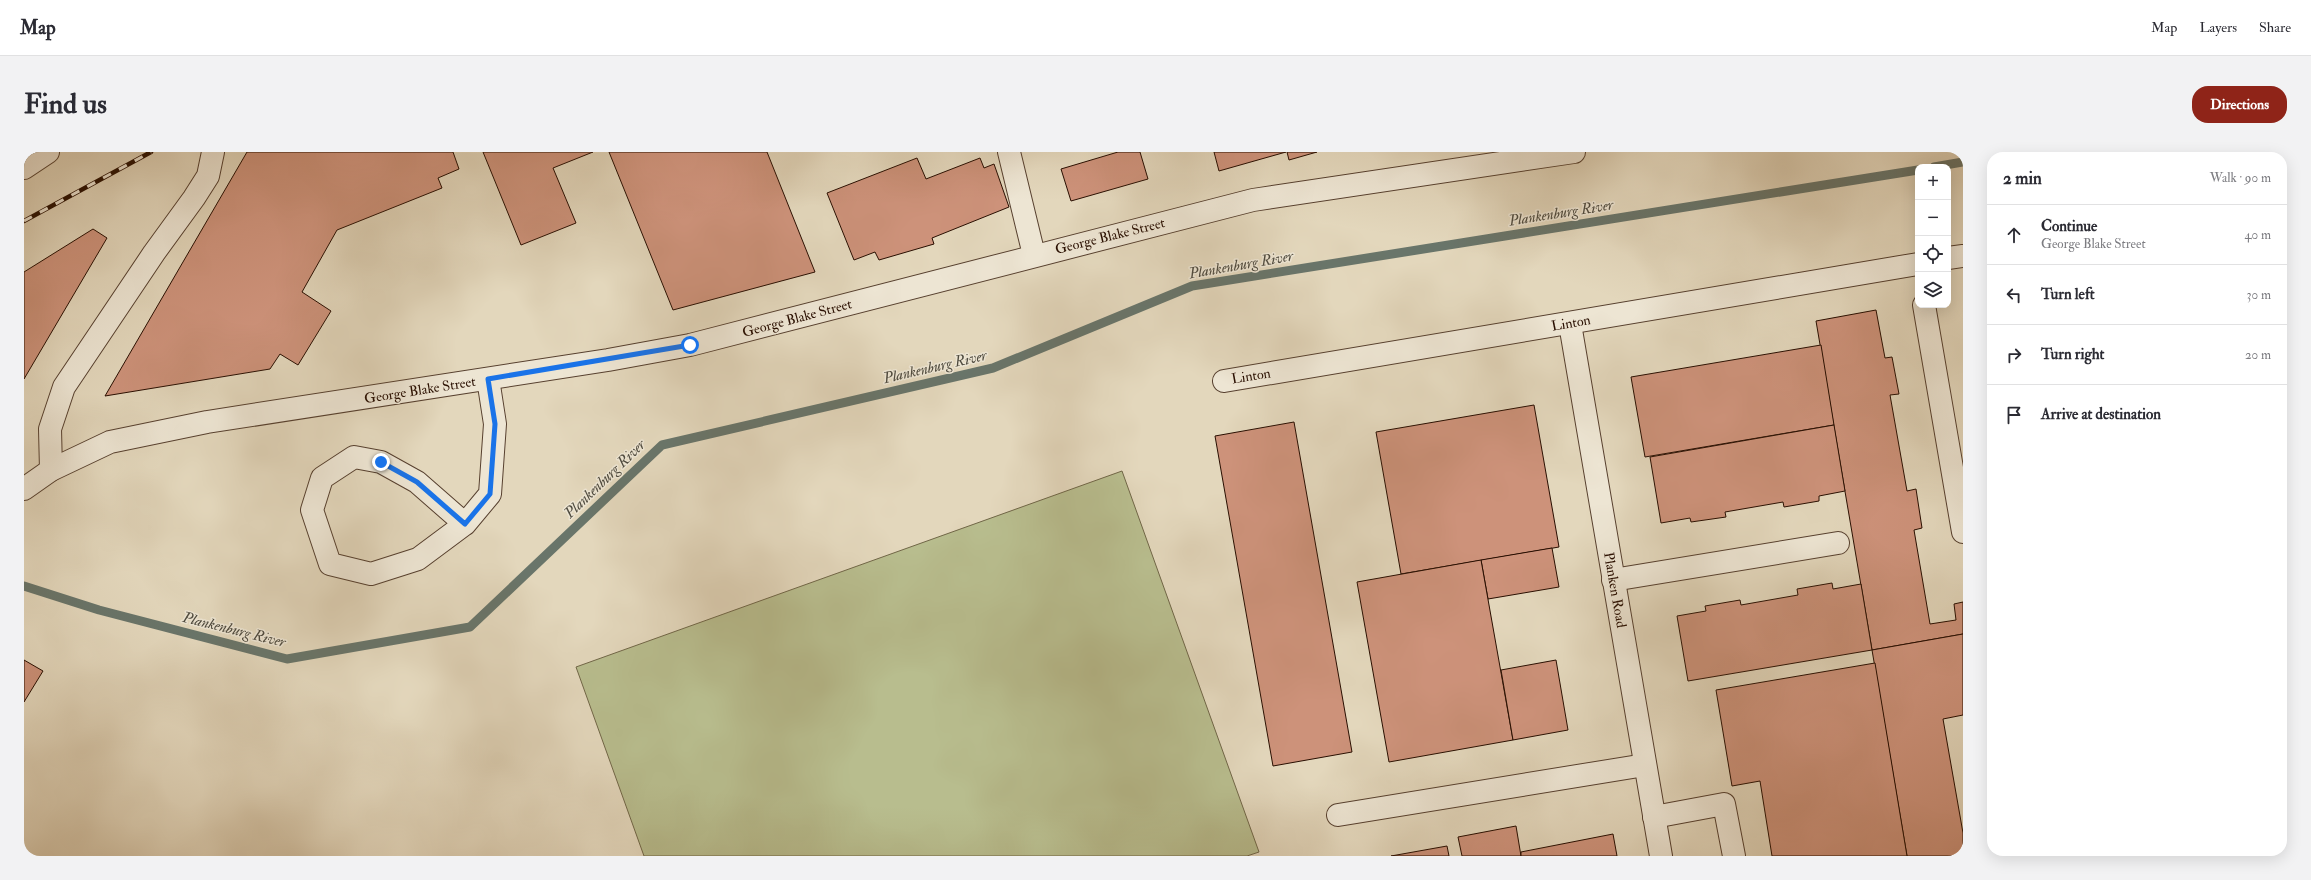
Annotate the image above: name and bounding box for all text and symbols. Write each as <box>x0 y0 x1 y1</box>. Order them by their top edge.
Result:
text: Map <box>20 16 56 40</box>
text: Map <box>2151 19 2177 36</box>
text: Layers <box>2199 19 2237 36</box>
text: Share <box>2259 19 2291 36</box>
button: Directions <box>2192 86 2287 123</box>
text: Find us <box>24 87 107 122</box>
map controls <box>1915 164 1951 308</box>
button: + <box>1915 164 1951 200</box>
text: 2 min <box>2003 168 2042 189</box>
text: Walk · 90 m <box>2210 170 2271 186</box>
water label: Plankenburg River <box>1506 195 1616 231</box>
button: − <box>1915 200 1951 236</box>
street label: George Blake Street <box>1053 214 1167 258</box>
text: Continue <box>2041 217 2097 236</box>
icon: ahead <box>2003 224 2025 246</box>
text: 40 m <box>2245 227 2271 243</box>
button: locate <box>1915 236 1951 272</box>
text: George Blake Street <box>2041 236 2146 252</box>
water label: Plankenburg River <box>1186 246 1296 284</box>
button: layers <box>1915 272 1951 308</box>
icon: left <box>2003 284 2025 306</box>
text: Turn left <box>2041 285 2095 304</box>
text: 30 m <box>2247 287 2271 303</box>
street label: George Blake Street <box>740 295 854 341</box>
street label: Linton <box>1550 311 1592 335</box>
route start <box>681 336 699 354</box>
icon: right <box>2003 344 2025 366</box>
text: Turn right <box>2041 345 2104 364</box>
water label: Plankenburg River <box>880 346 990 388</box>
text: 20 m <box>2245 347 2271 363</box>
street label: Linton <box>1230 365 1272 387</box>
street label: George Blake Street <box>363 373 477 407</box>
icon: arrive <box>2003 404 2025 426</box>
text: Arrive at destination <box>2041 405 2161 424</box>
water label: Plankenburg River <box>560 434 651 523</box>
route end <box>372 453 390 471</box>
street label: Planken Road <box>1600 551 1630 629</box>
water label: Plankenburg River <box>179 608 289 652</box>

